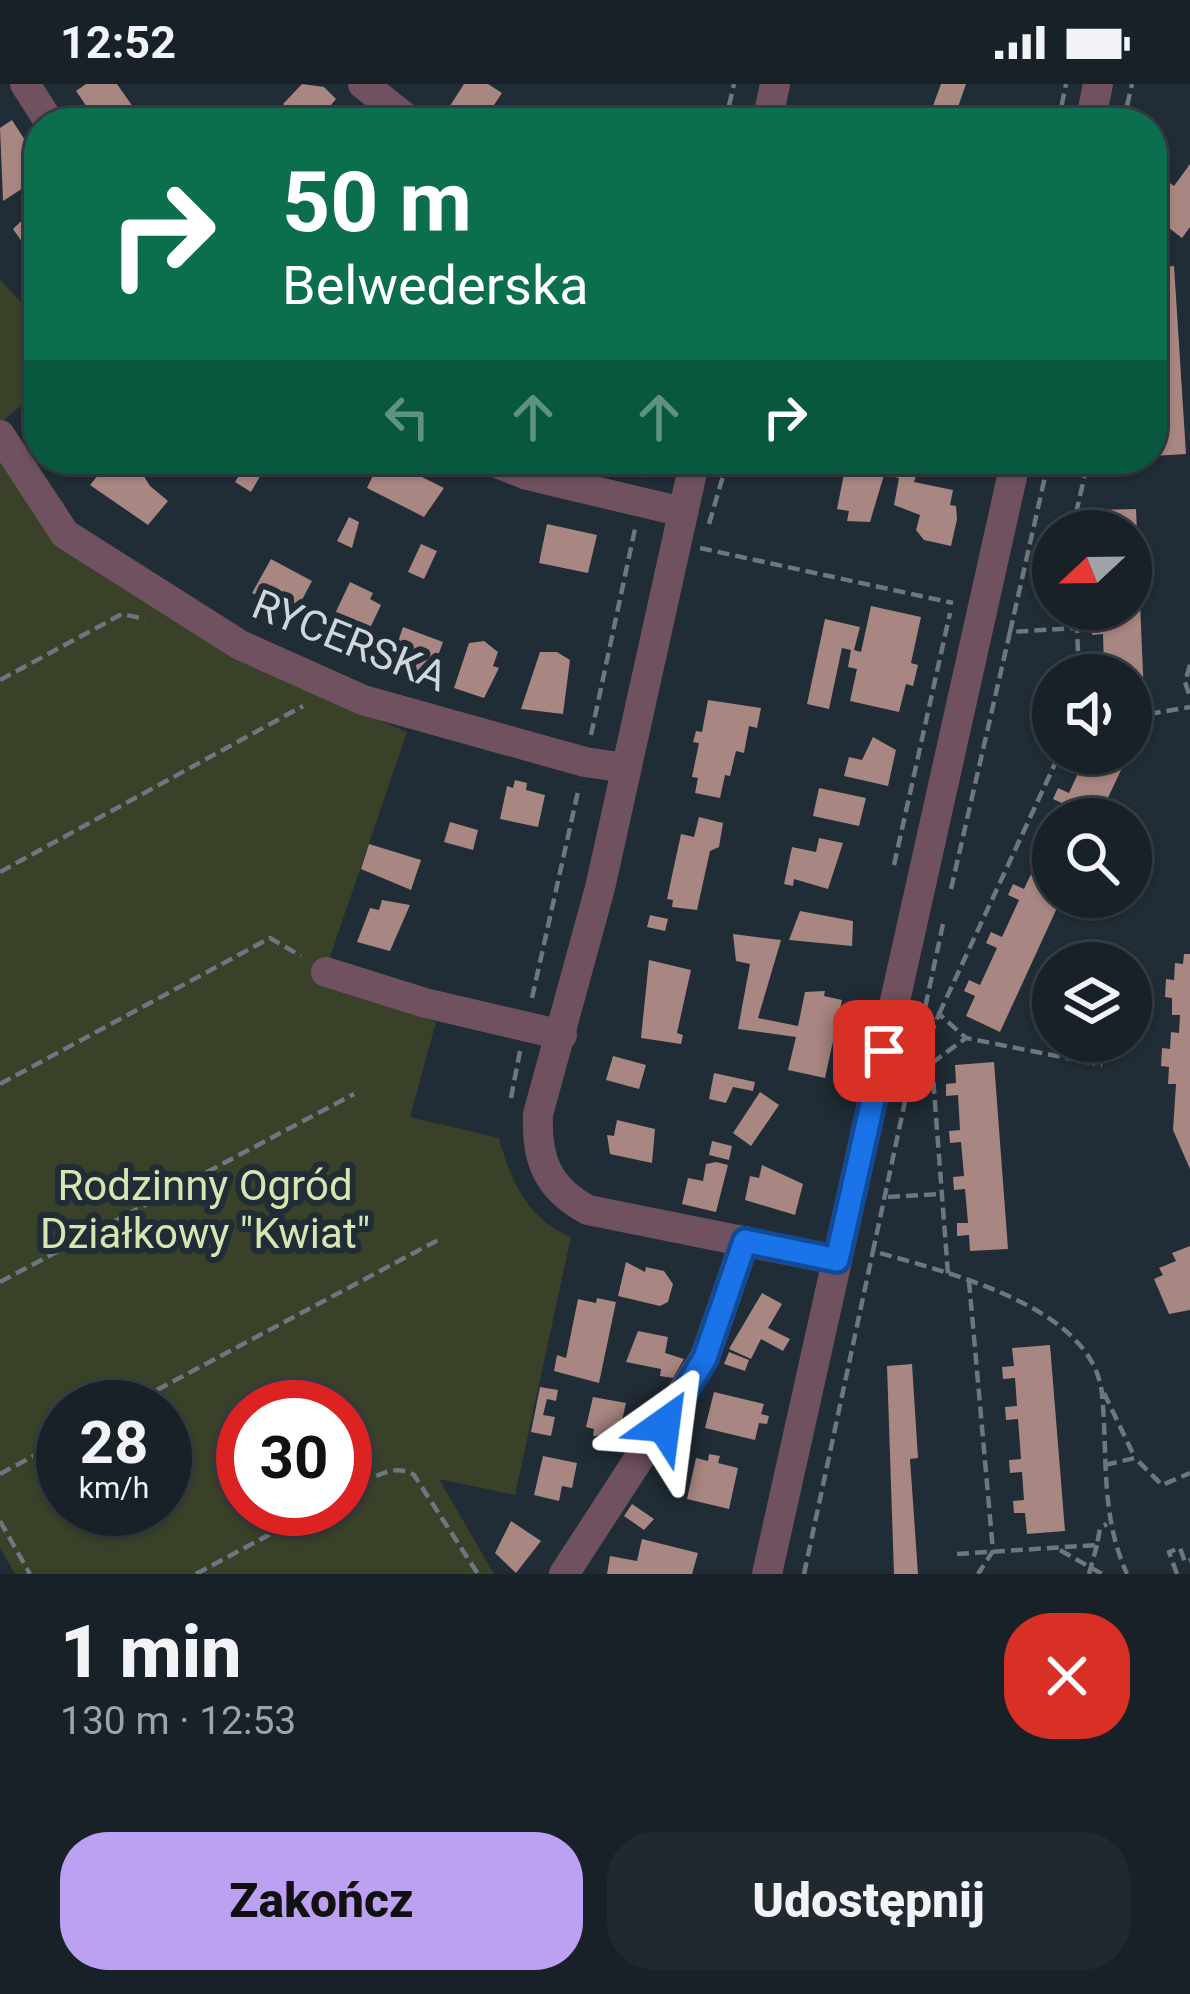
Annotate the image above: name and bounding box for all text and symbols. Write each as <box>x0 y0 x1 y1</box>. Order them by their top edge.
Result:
text: 12:52 <box>60 16 176 69</box>
text: 50 m <box>282 153 472 252</box>
icon: right <box>84 156 240 312</box>
text: Belwederska <box>282 254 589 317</box>
icon: left <box>374 384 440 450</box>
icon: ahead <box>500 384 566 450</box>
icon: ahead <box>626 384 692 450</box>
icon: right <box>752 384 818 450</box>
north arrow <box>1032 510 1152 630</box>
map controls <box>1032 510 1152 1062</box>
street label: RYCERSKA <box>245 579 454 702</box>
button: sound <box>1032 654 1152 774</box>
button: search <box>1032 798 1152 918</box>
button: layers <box>1032 942 1152 1062</box>
pin <box>833 1000 935 1102</box>
icon: arrive <box>851 1018 917 1084</box>
park label: Rodzinny Ogród Działkowy "Kwiat" <box>40 1161 370 1258</box>
position arrow <box>601 1362 727 1488</box>
speed limit sign: 30 <box>216 1380 372 1536</box>
text: 28 <box>80 1407 148 1478</box>
text: km/h <box>79 1470 149 1505</box>
text: 1 min <box>60 1610 242 1695</box>
button: close <box>1004 1613 1130 1739</box>
text: 130 m · 12:53 <box>60 1698 296 1744</box>
button: Zakończ <box>60 1832 583 1970</box>
button: Udostępnij <box>607 1832 1130 1970</box>

